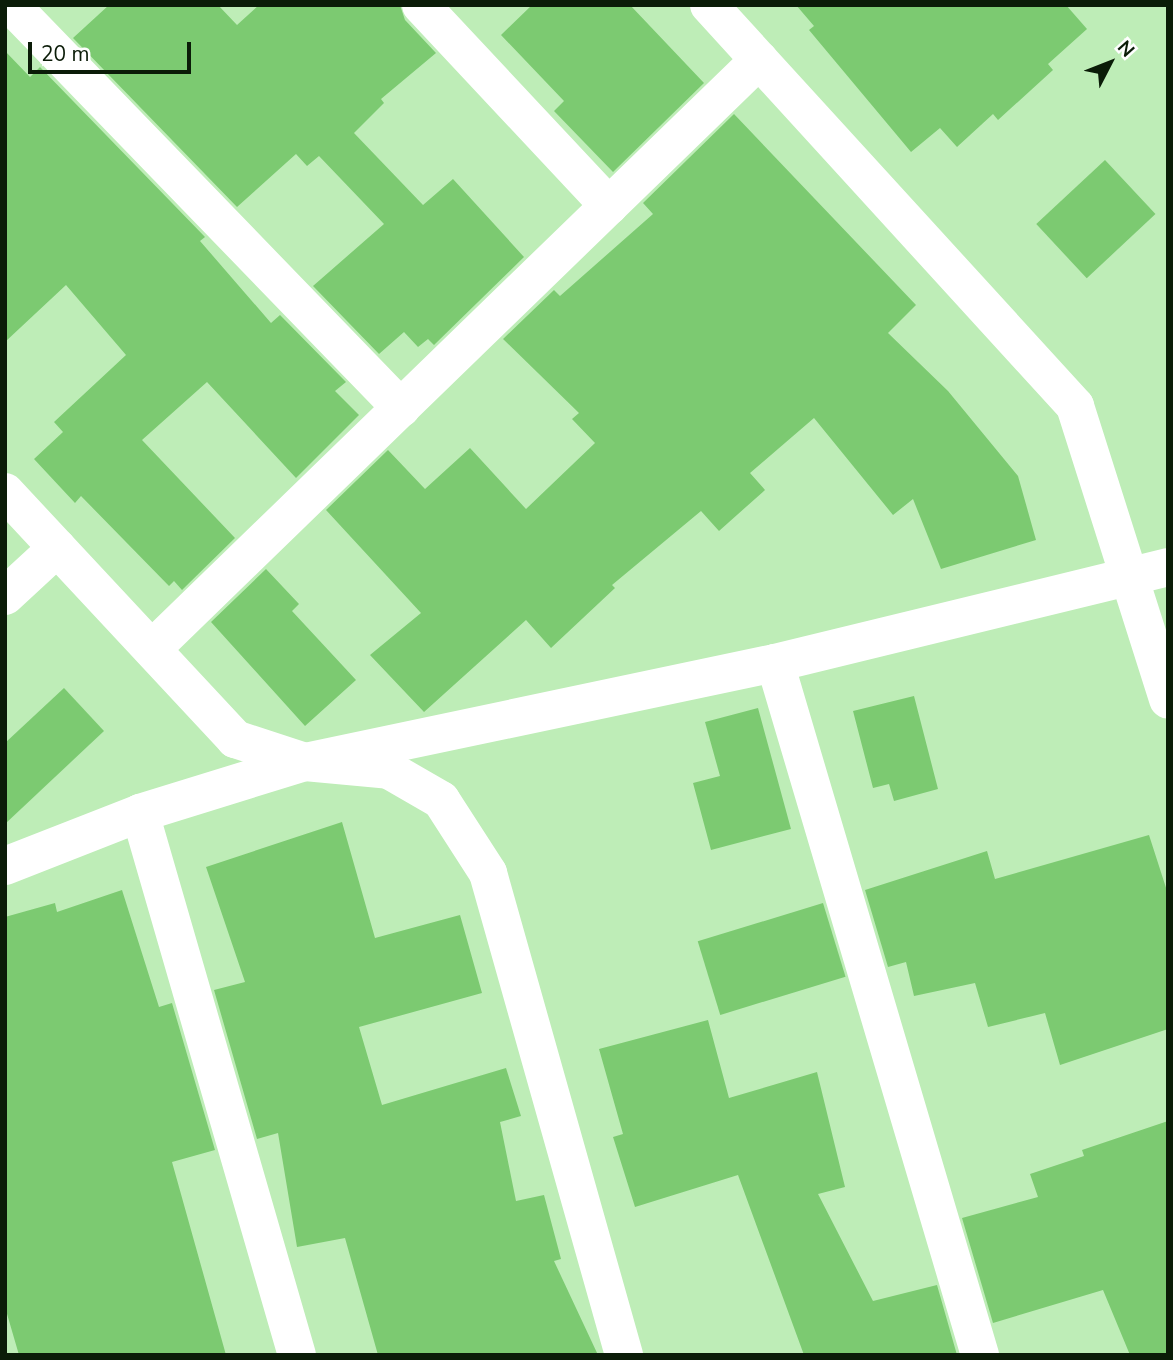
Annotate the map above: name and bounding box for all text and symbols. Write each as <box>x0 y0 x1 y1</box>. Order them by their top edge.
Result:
scale bar <box>32 28 194 72</box>
north arrow <box>1075 28 1145 98</box>
text: N <box>1111 35 1140 63</box>
text: 20 m <box>41 40 90 68</box>

